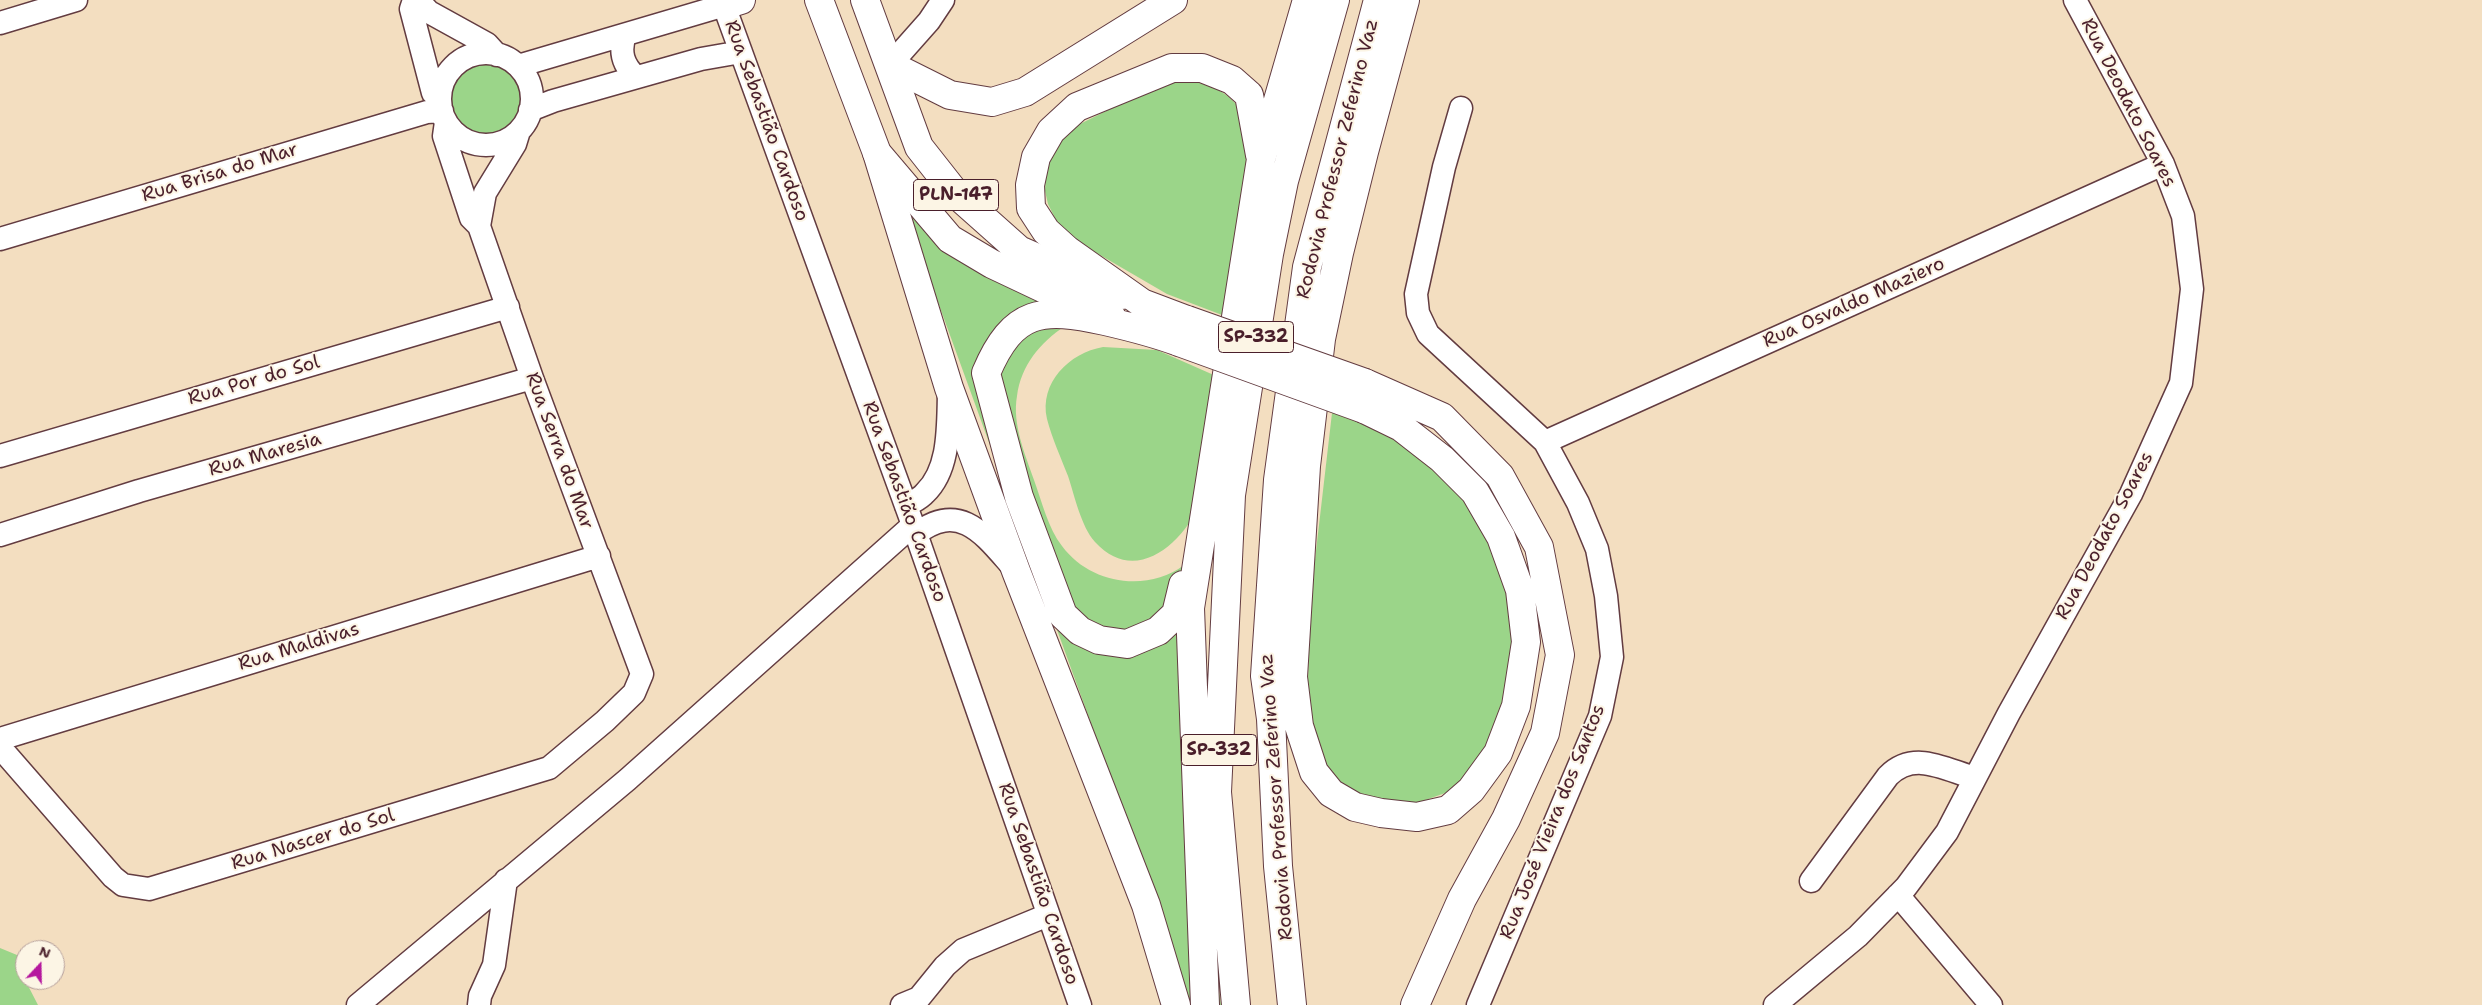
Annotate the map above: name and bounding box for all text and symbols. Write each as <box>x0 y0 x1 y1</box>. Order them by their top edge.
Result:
street label: Rua Deodato Soares <box>2076 15 2180 191</box>
street label: Rua Sebastião Cardoso <box>719 17 813 225</box>
street label: Rodovia Professor Zeferino Vaz <box>1292 17 1384 301</box>
street label: Rua Brisa do Mar <box>139 138 301 208</box>
road number: PLN-147 <box>914 180 998 210</box>
street label: Rua Osvaldo Maziero <box>1760 253 1948 353</box>
road number: SP-332 <box>1218 322 1294 352</box>
street label: Rua Por do Sol <box>185 351 323 411</box>
street label: Rua Serra do Mar <box>520 369 598 533</box>
street label: Rua Sebastião Cardoso <box>857 398 951 606</box>
street label: Rua Maresia <box>206 428 324 482</box>
street label: Rua Deodato Soares <box>2051 448 2159 624</box>
street label: Rua Maldivas <box>236 618 362 676</box>
street label: Rodovia Professor Zeferino Vaz <box>1256 653 1298 941</box>
street label: Rua José Vieira dos Santos <box>1495 701 1611 943</box>
road number: SP-332 <box>1182 734 1256 766</box>
street label: Rua Sebastião Cardoso <box>993 780 1083 988</box>
street label: Rua Nascer do Sol <box>229 804 397 876</box>
north arrow <box>15 940 65 990</box>
text: N <box>37 942 53 962</box>

